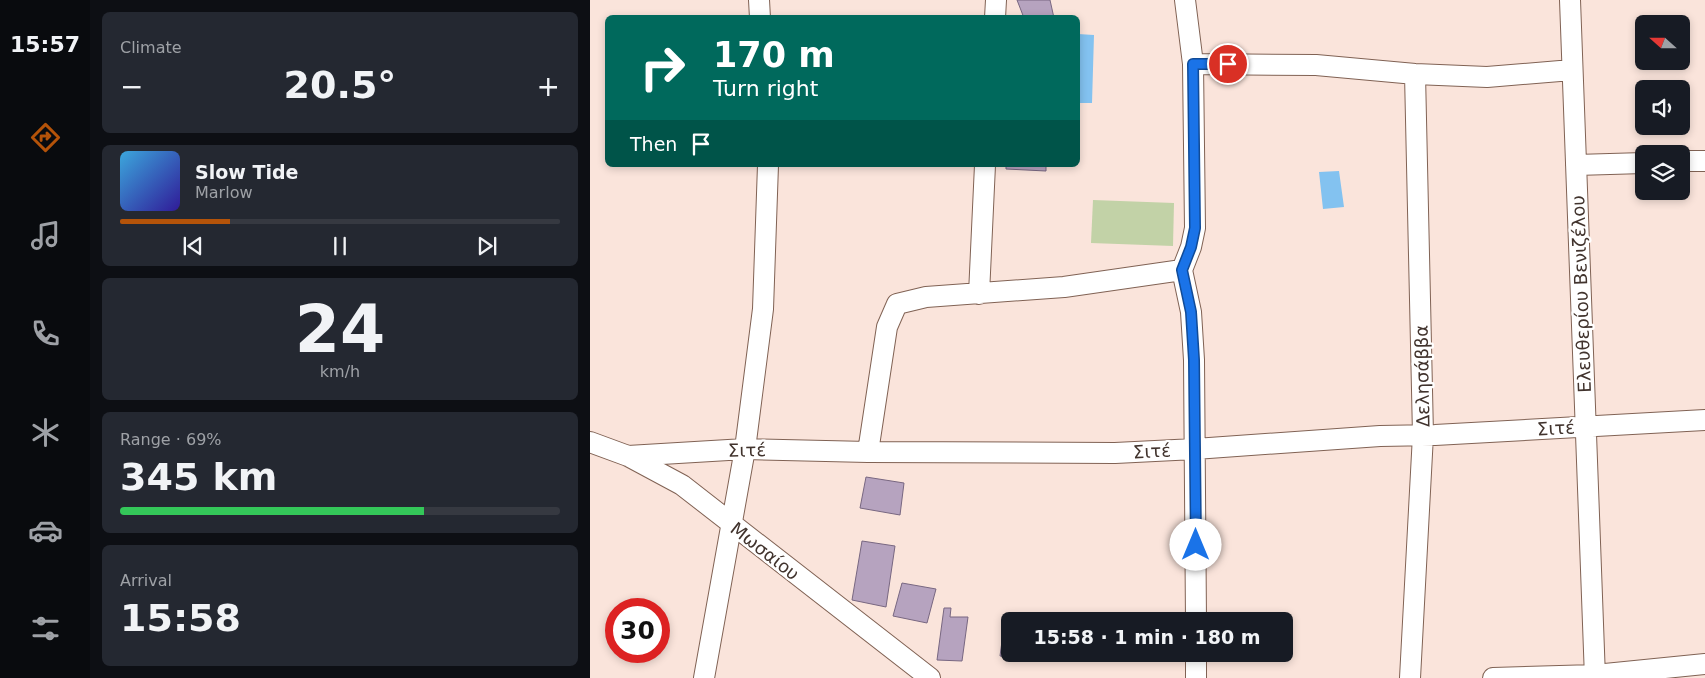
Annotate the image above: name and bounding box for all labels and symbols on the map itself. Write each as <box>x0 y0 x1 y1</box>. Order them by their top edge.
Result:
north arrow <box>1635 15 1690 70</box>
pin <box>1207 43 1249 85</box>
street label: Ελευθερίου Βενιζέλου <box>1567 195 1595 393</box>
street label: Δελησάββα <box>1411 325 1433 427</box>
street label: Σιτέ <box>1536 417 1576 439</box>
street label: Σιτέ <box>728 439 766 461</box>
street label: Σιτέ <box>1132 440 1172 462</box>
street label: Μωσαίου <box>726 518 804 584</box>
position arrow <box>1169 518 1221 570</box>
speed limit sign: 30 <box>605 598 670 663</box>

